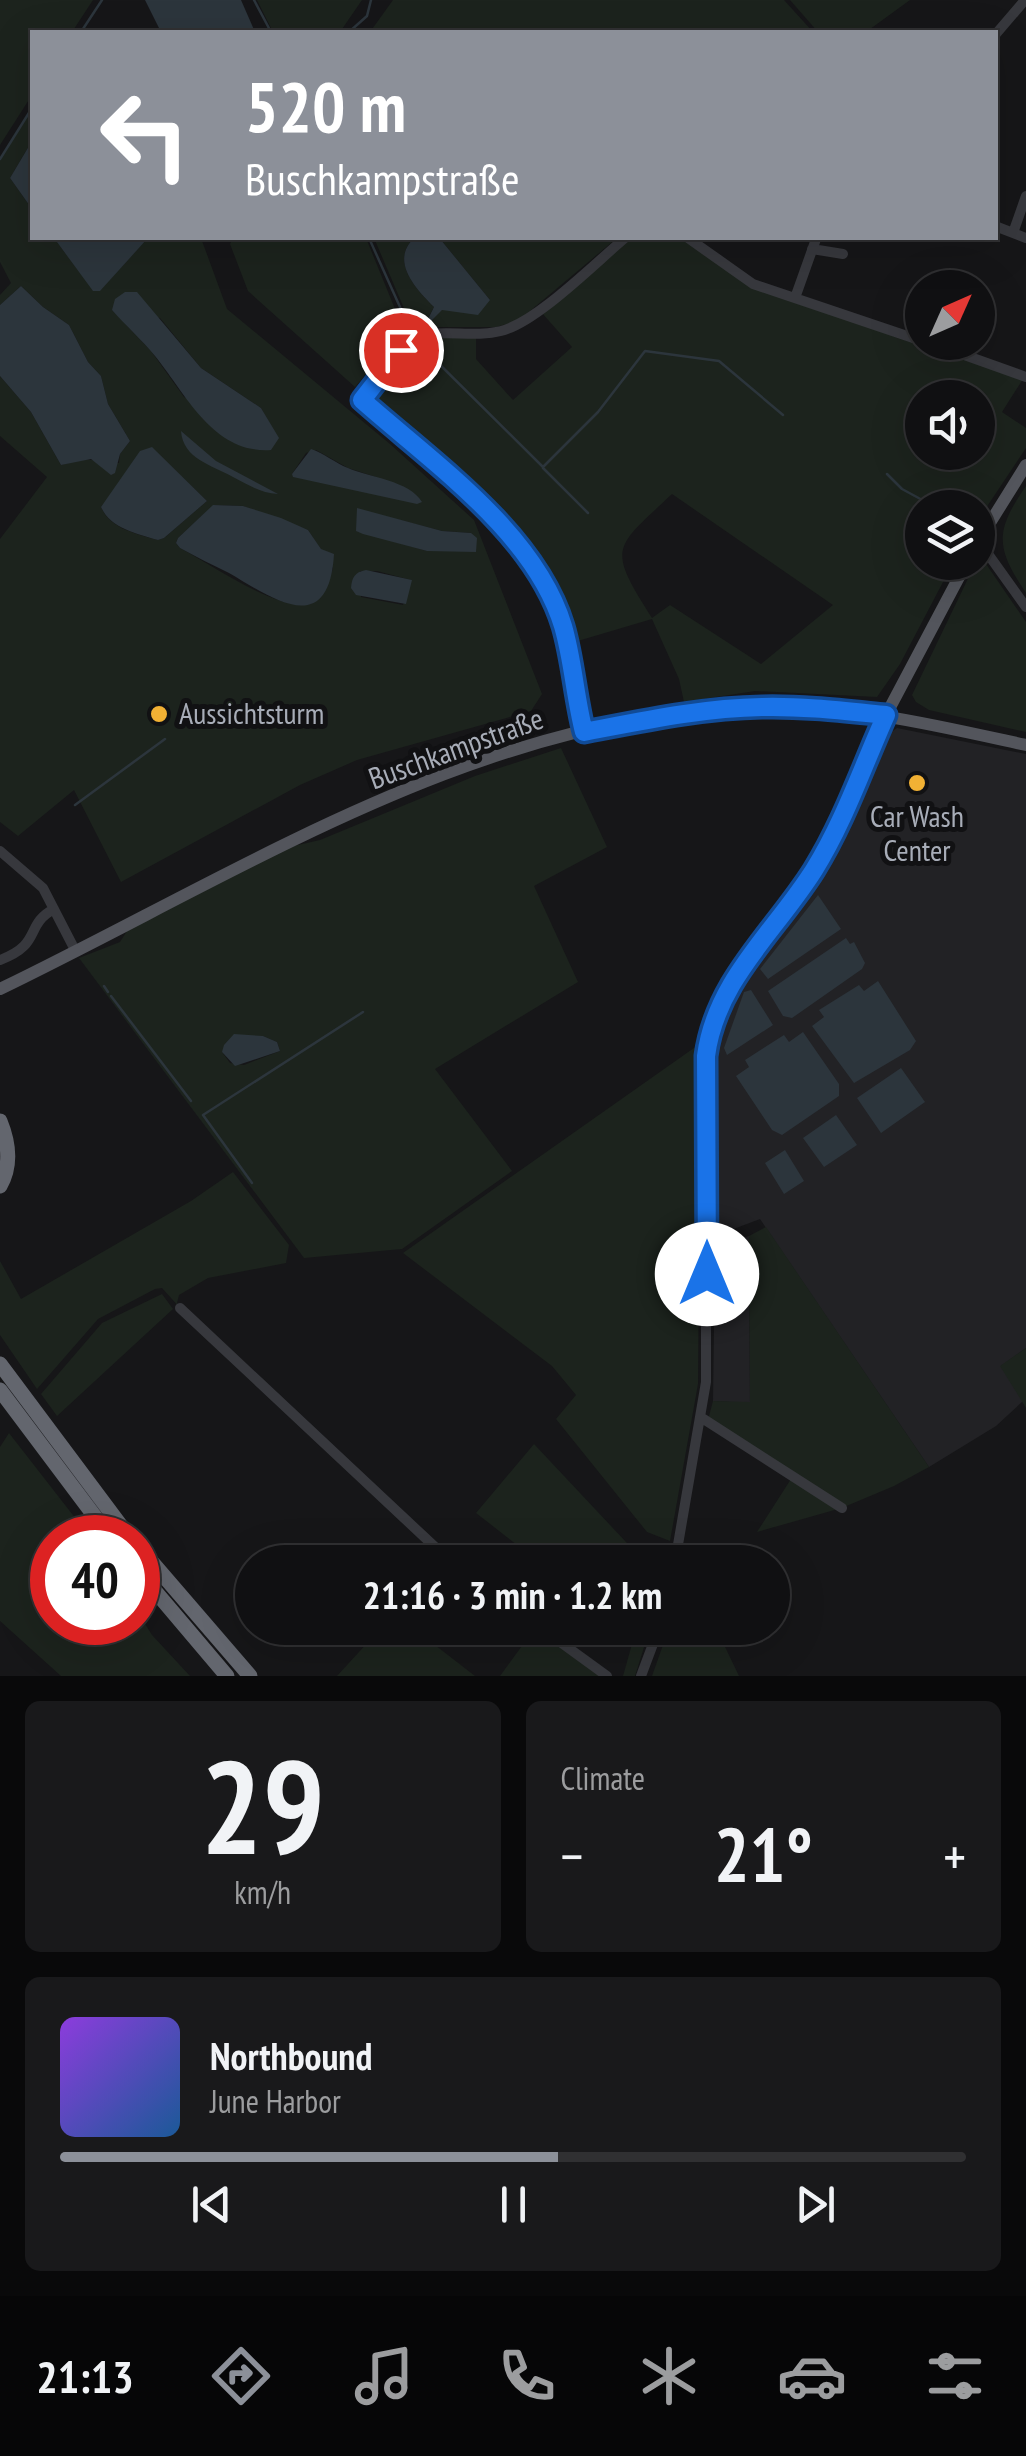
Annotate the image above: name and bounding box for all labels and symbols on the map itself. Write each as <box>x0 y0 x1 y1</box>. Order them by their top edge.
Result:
north arrow <box>905 270 995 360</box>
pin <box>359 308 444 393</box>
place label: Aussichtsturm <box>179 693 324 732</box>
street label: Buschkampstraße <box>363 698 548 797</box>
marker: Aussichtsturm <box>148 703 170 725</box>
marker: Car Wash Center <box>906 772 928 794</box>
place label: Car Wash Center <box>870 796 964 869</box>
position arrow <box>655 1222 759 1326</box>
speed limit sign: 40 <box>30 1515 160 1645</box>

